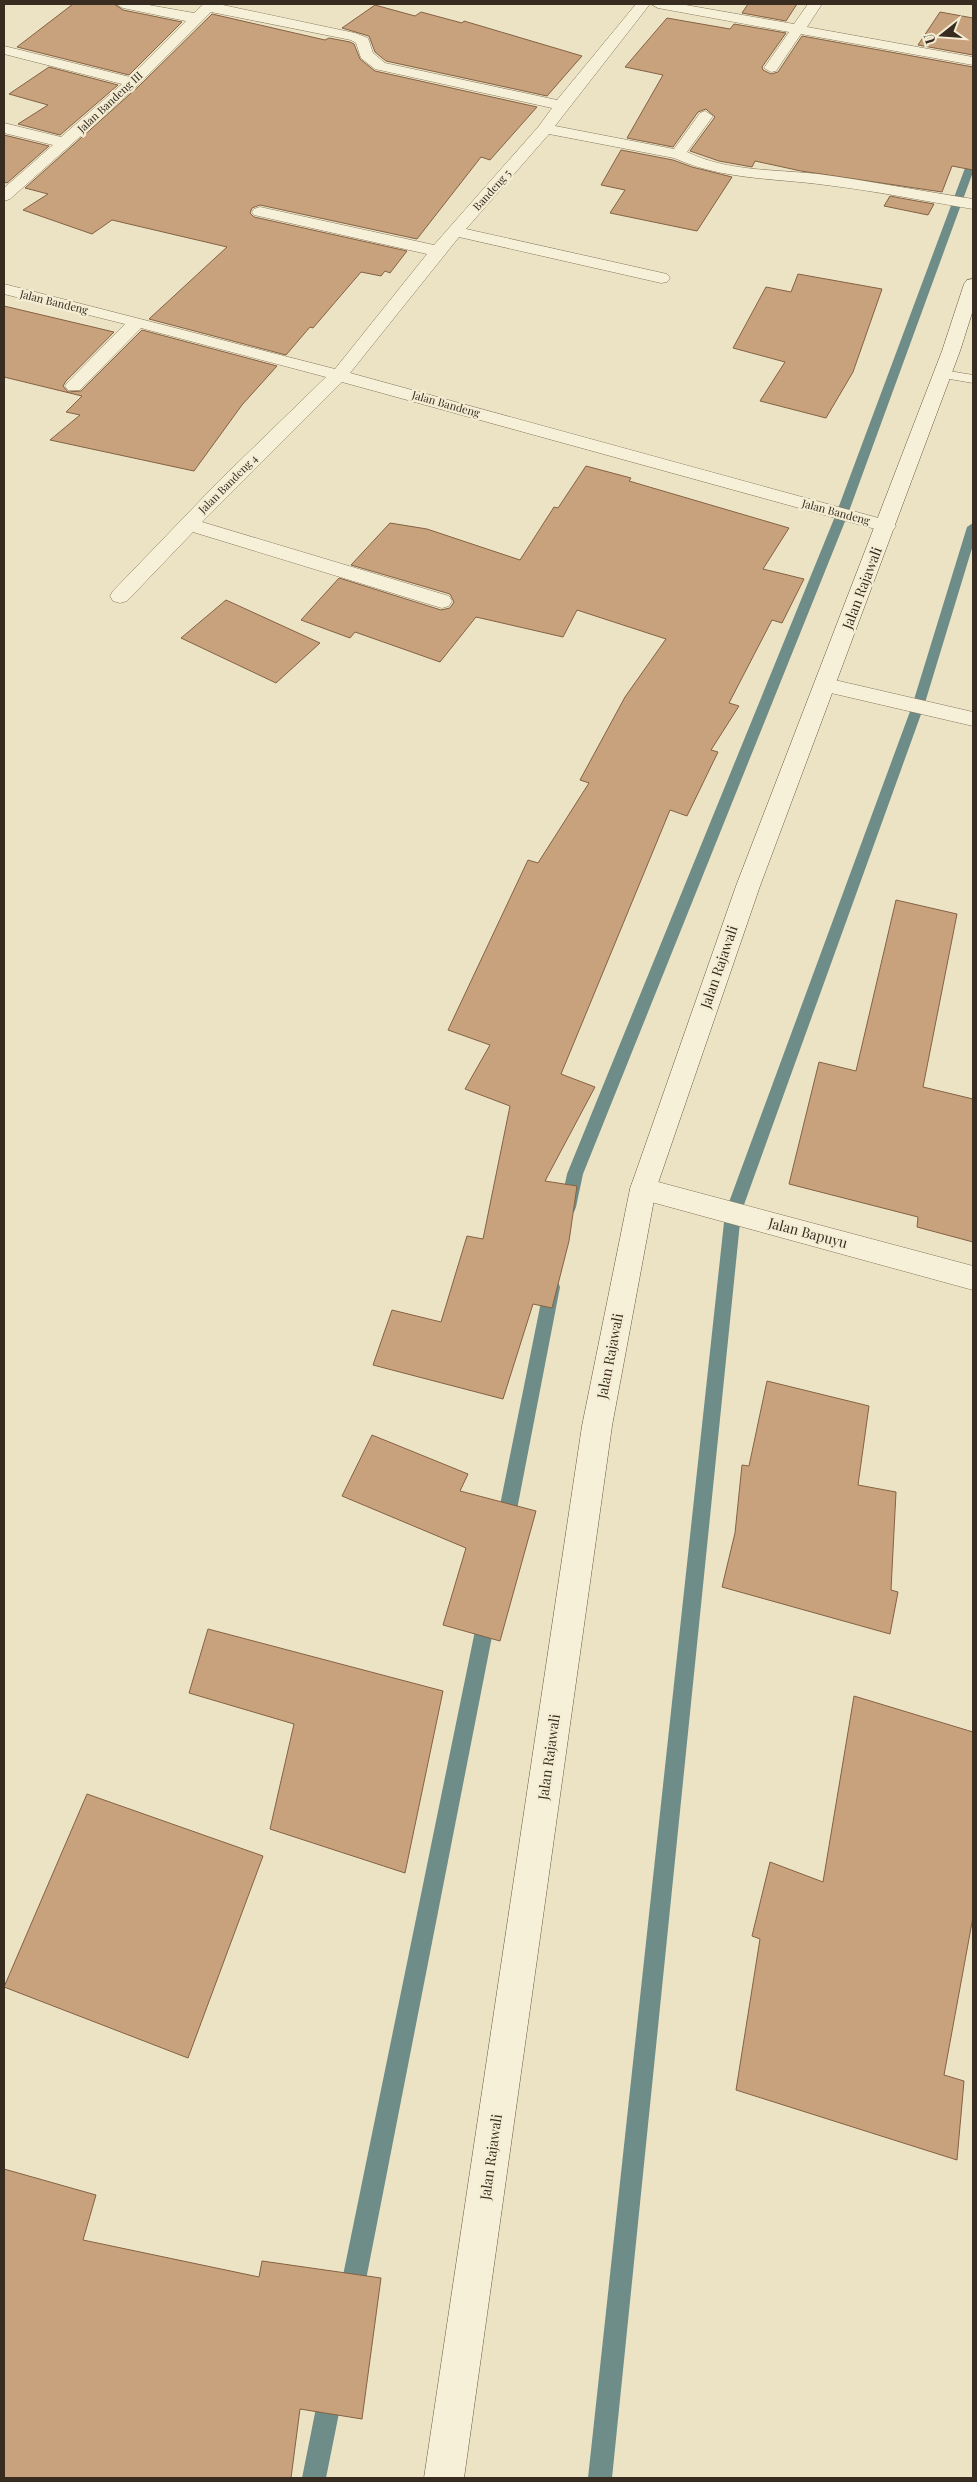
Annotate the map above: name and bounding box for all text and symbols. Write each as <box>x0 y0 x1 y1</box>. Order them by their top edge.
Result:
north arrow <box>917 10 967 60</box>
text: U <box>918 31 940 46</box>
street label: Jalan Bandeng III <box>73 67 146 136</box>
street label: Bandeng 5 <box>469 166 514 213</box>
street label: Jalan Bandeng <box>17 286 90 317</box>
street label: Jalan Bandeng <box>410 386 482 420</box>
street label: Jalan Bandeng 4 <box>194 450 261 517</box>
street label: Jalan Bandeng <box>799 495 872 528</box>
street label: Jalan Rajawali <box>837 544 886 633</box>
street label: Jalan Rajawali <box>695 923 742 1012</box>
street label: Jalan Bapuyu <box>765 1213 850 1252</box>
street label: Jalan Rajawali <box>592 1312 627 1401</box>
street label: Jalan Rajawali <box>533 1713 564 1802</box>
street label: Jalan Rajawali <box>475 2113 506 2202</box>

